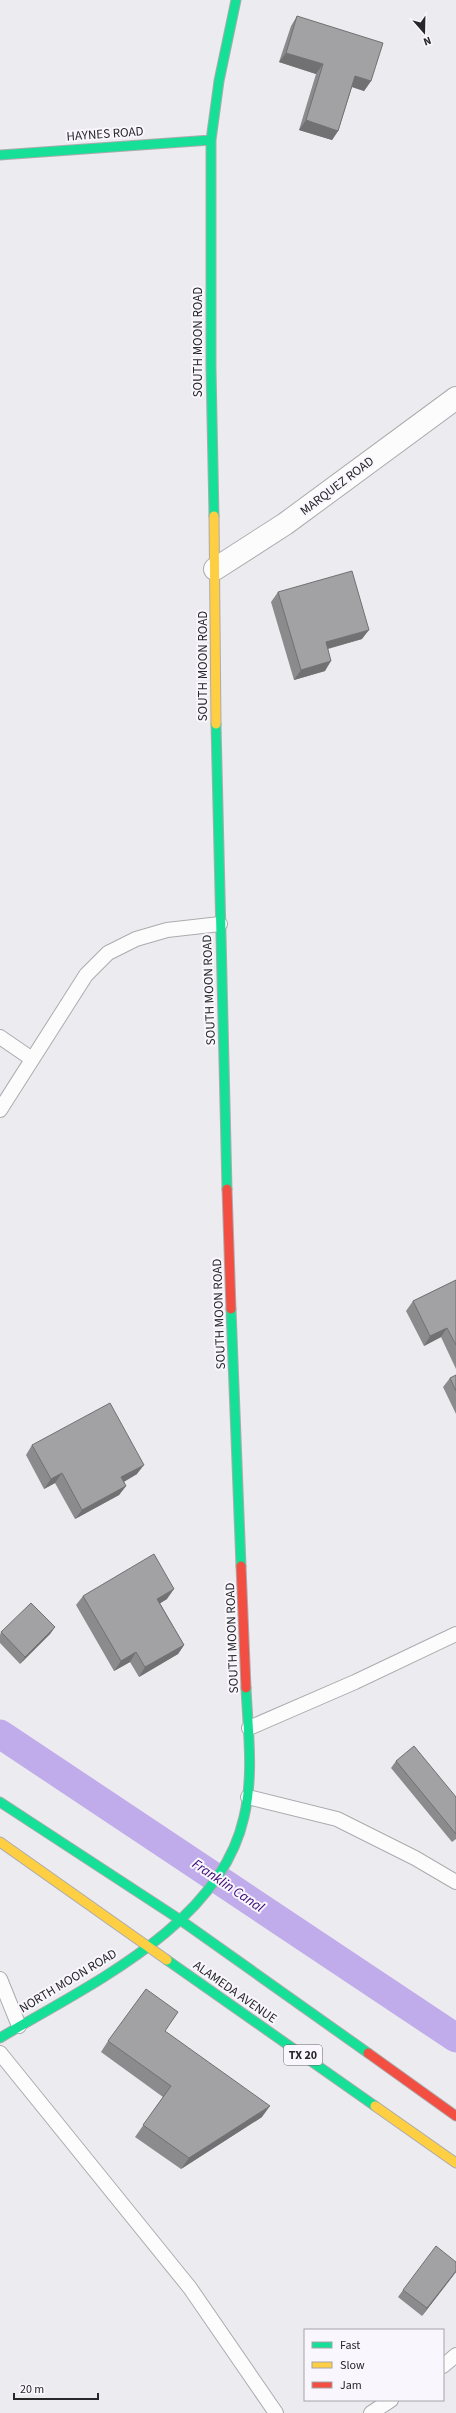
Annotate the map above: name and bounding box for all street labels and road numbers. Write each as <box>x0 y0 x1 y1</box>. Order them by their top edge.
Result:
street label: HAYNES ROAD <box>66 122 144 146</box>
street label: SOUTH MOON ROAD <box>189 287 207 397</box>
street label: MARQUEZ ROAD <box>296 452 378 520</box>
street label: SOUTH MOON ROAD <box>194 611 212 721</box>
street label: SOUTH MOON ROAD <box>198 934 220 1046</box>
street label: SOUTH MOON ROAD <box>208 1258 230 1370</box>
street label: SOUTH MOON ROAD <box>221 1582 243 1694</box>
street label: NORTH MOON ROAD <box>16 1945 120 2017</box>
street label: ALAMEDA AVENUE <box>190 1956 281 2028</box>
road number: TX 20 <box>284 2045 322 2065</box>

